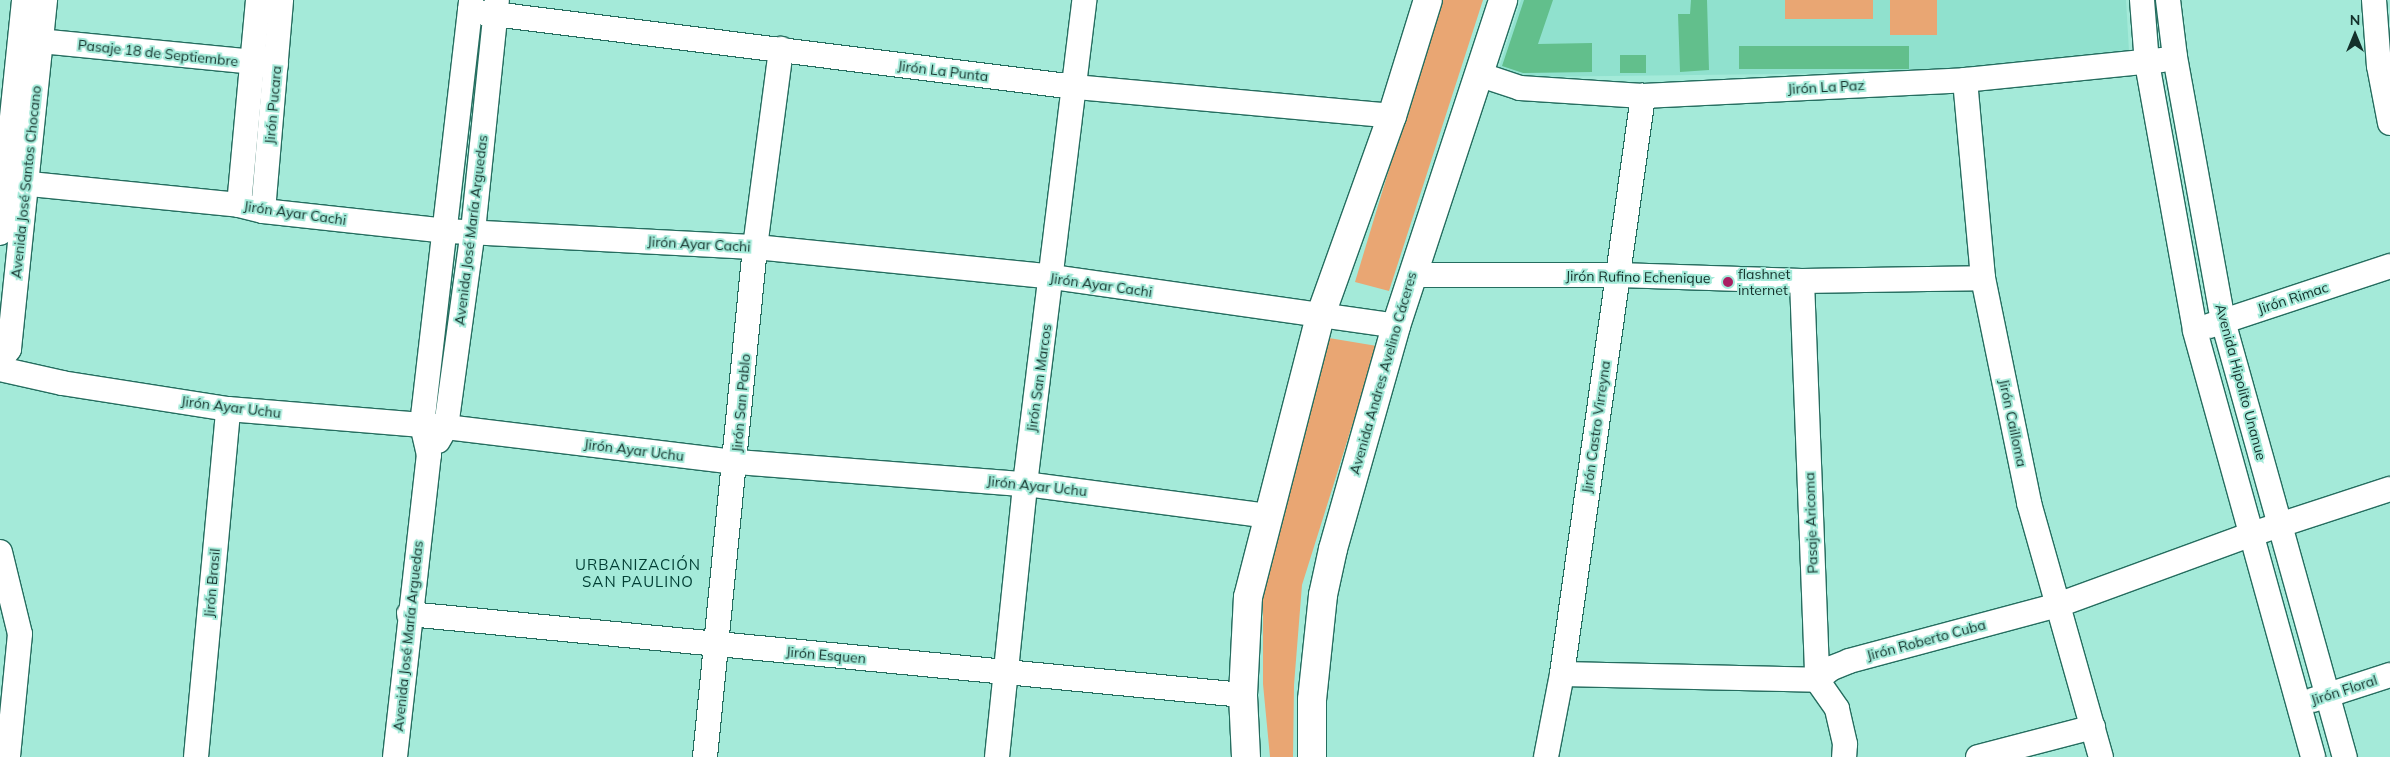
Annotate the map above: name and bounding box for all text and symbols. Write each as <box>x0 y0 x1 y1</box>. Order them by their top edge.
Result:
north arrow <box>2330 10 2380 60</box>
text: N <box>2350 11 2360 29</box>
street label: Pasaje 18 de Septiembre <box>77 36 239 70</box>
street label: Jirón La Punta <box>897 57 989 85</box>
street label: Jirón Pucara <box>261 65 285 145</box>
street label: Jirón La Paz <box>1787 77 1865 97</box>
street label: Avenida José Santos Chocano <box>8 85 44 279</box>
street label: Avenida José María Arguedas <box>451 134 491 326</box>
street label: Jirón Ayar Cachi <box>243 197 347 229</box>
street label: Jirón Ayar Cachi <box>647 233 751 255</box>
place label: flashnet internet <box>1738 266 1790 298</box>
street label: Jirón Rufino Echenique <box>1565 267 1711 287</box>
street label: Jirón Ayar Cachi <box>1049 269 1153 301</box>
street label: Avenida Andres Avelino Cáceres <box>1346 270 1420 476</box>
marker: flashnet internet <box>1722 276 1734 288</box>
street label: Jirón Rimac <box>2255 279 2331 317</box>
street label: Avenida Hipolito Unanue <box>2212 302 2270 462</box>
street label: Jirón San Marcos <box>1023 323 1055 433</box>
street label: Jirón San Pablo <box>728 353 754 453</box>
street label: Jirón Castro Virreyna <box>1578 360 1614 494</box>
street label: Jirón Cailloma <box>1996 378 2030 468</box>
street label: Jirón Ayar Uchu <box>180 393 282 421</box>
street label: Jirón Ayar Uchu <box>583 436 685 464</box>
street label: Jirón Ayar Uchu <box>986 472 1088 500</box>
street label: Pasaje Aricoma <box>1801 472 1821 574</box>
street label: Avenida José María Arguedas <box>390 540 426 732</box>
street label: Jirón Brasil <box>201 548 223 618</box>
district label: URBANIZACIÓN SAN PAULINO <box>573 555 703 590</box>
street label: Jirón Roberto Cuba <box>1865 616 1987 664</box>
street label: Jirón Esquen <box>785 643 867 667</box>
street label: Jirón Floral <box>2309 671 2379 709</box>

